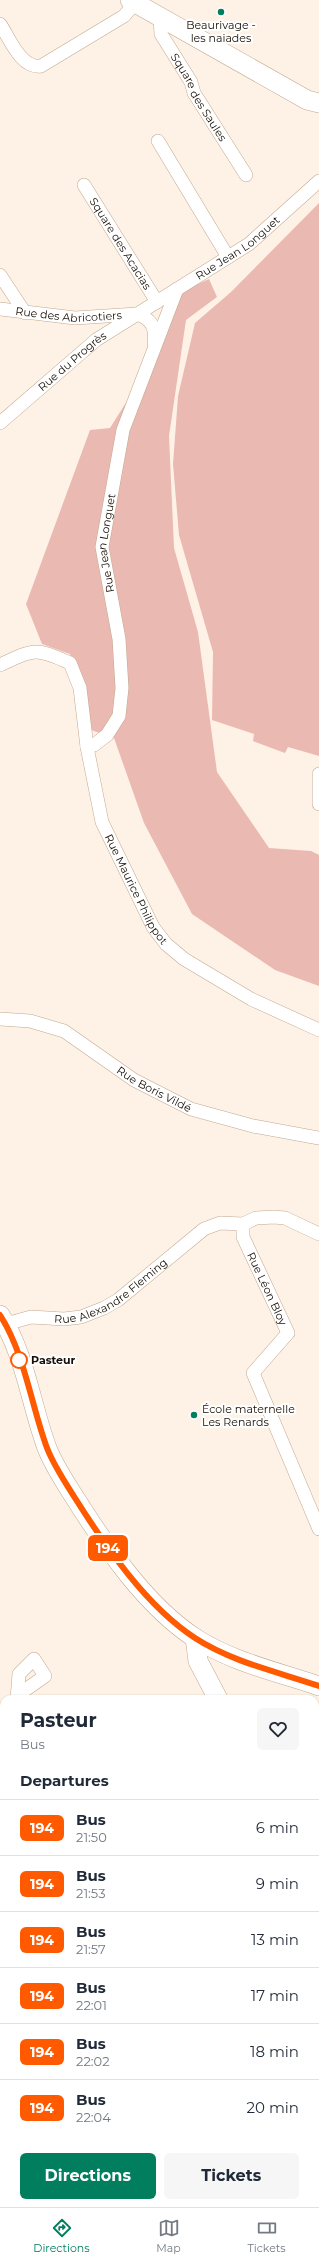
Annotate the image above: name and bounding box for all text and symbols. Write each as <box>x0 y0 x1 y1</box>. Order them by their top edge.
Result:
marker: Beaurivage - les naiades <box>216 7 226 17</box>
place label: Beaurivage - les naiades <box>186 18 256 45</box>
street label: Square des Saules <box>168 51 230 145</box>
street label: Square des Acacias <box>87 195 155 293</box>
street label: Rue Jean Longuet <box>193 213 283 283</box>
street label: Rue des Abricotiers <box>15 304 123 325</box>
street label: Rue du Progrès <box>35 328 109 394</box>
street label: Rue Jean Longuet <box>95 492 119 594</box>
street label: Rue Maurice Philippot <box>102 832 171 948</box>
street label: Rue Boris Vildé <box>114 1063 194 1115</box>
street label: Rue Léon Bloy <box>244 1250 290 1327</box>
street label: Rue Alexandre Fleming <box>54 1255 170 1326</box>
marker: Pasteur <box>10 1351 28 1369</box>
place label: Pasteur <box>31 1353 76 1367</box>
place label: École maternelle Les Renards <box>202 1402 295 1429</box>
marker: École maternelle Les Renards <box>189 1410 199 1420</box>
line badge: 194 <box>85 1535 131 1561</box>
text: 194 <box>96 1539 120 1557</box>
button: heart <box>257 1708 299 1750</box>
text: Pasteur <box>20 1709 97 1732</box>
text: Bus <box>20 1736 45 1752</box>
text: Departures <box>20 1771 109 1790</box>
text: Bus <box>76 1810 106 1829</box>
text: 6 min <box>256 1818 299 1837</box>
text: 194 <box>30 1819 54 1837</box>
text: 21:50 <box>76 1829 107 1845</box>
text: Bus <box>76 1866 106 1885</box>
text: 9 min <box>256 1874 299 1893</box>
text: 194 <box>30 1875 54 1893</box>
text: 21:53 <box>76 1885 105 1901</box>
text: Bus <box>76 1922 106 1941</box>
text: 13 min <box>251 1930 299 1949</box>
text: 194 <box>30 1931 54 1949</box>
text: 21:57 <box>76 1941 106 1957</box>
text: Bus <box>76 1978 106 1997</box>
text: 17 min <box>251 1986 299 2005</box>
text: 194 <box>30 1987 54 2005</box>
text: 22:01 <box>76 1997 107 2013</box>
text: Bus <box>76 2034 106 2053</box>
text: 18 min <box>250 2042 299 2061</box>
text: 194 <box>30 2043 54 2061</box>
text: 22:02 <box>76 2053 110 2069</box>
text: Bus <box>76 2090 106 2109</box>
text: 20 min <box>247 2098 299 2117</box>
text: 194 <box>30 2099 54 2117</box>
text: 22:04 <box>76 2109 111 2125</box>
button: Directions <box>20 2153 156 2199</box>
button: Tickets <box>164 2153 299 2199</box>
tab: Directions <box>33 2217 90 2255</box>
tab: Map <box>156 2217 181 2255</box>
tab: Tickets <box>247 2217 286 2255</box>

